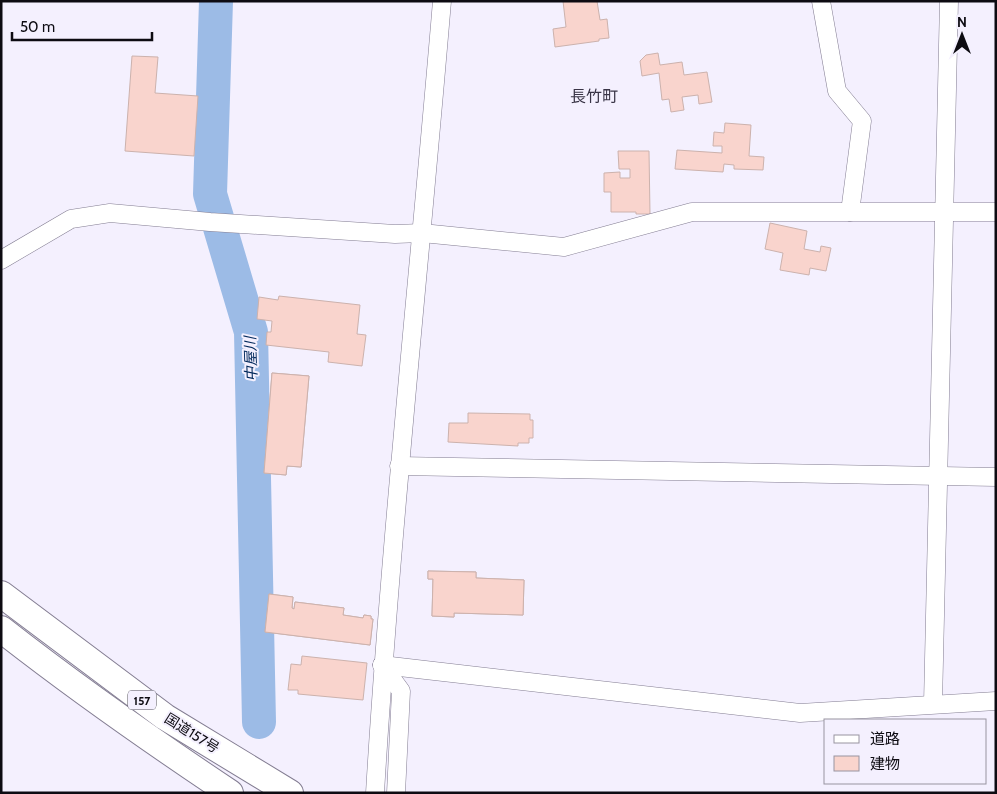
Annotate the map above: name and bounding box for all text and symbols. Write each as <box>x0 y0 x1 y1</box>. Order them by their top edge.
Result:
scale bar <box>12 10 152 42</box>
north arrow <box>937 10 987 60</box>
text: N <box>957 13 967 31</box>
text: 50 m <box>20 18 55 36</box>
district label: 長竹町 <box>570 87 618 106</box>
water label: 中屋川 <box>241 334 261 382</box>
road number: 157 <box>128 690 156 710</box>
street label: 国道157号 <box>161 709 223 757</box>
legend <box>824 719 987 784</box>
text: 道路 <box>870 730 900 748</box>
text: 建物 <box>870 755 900 773</box>

